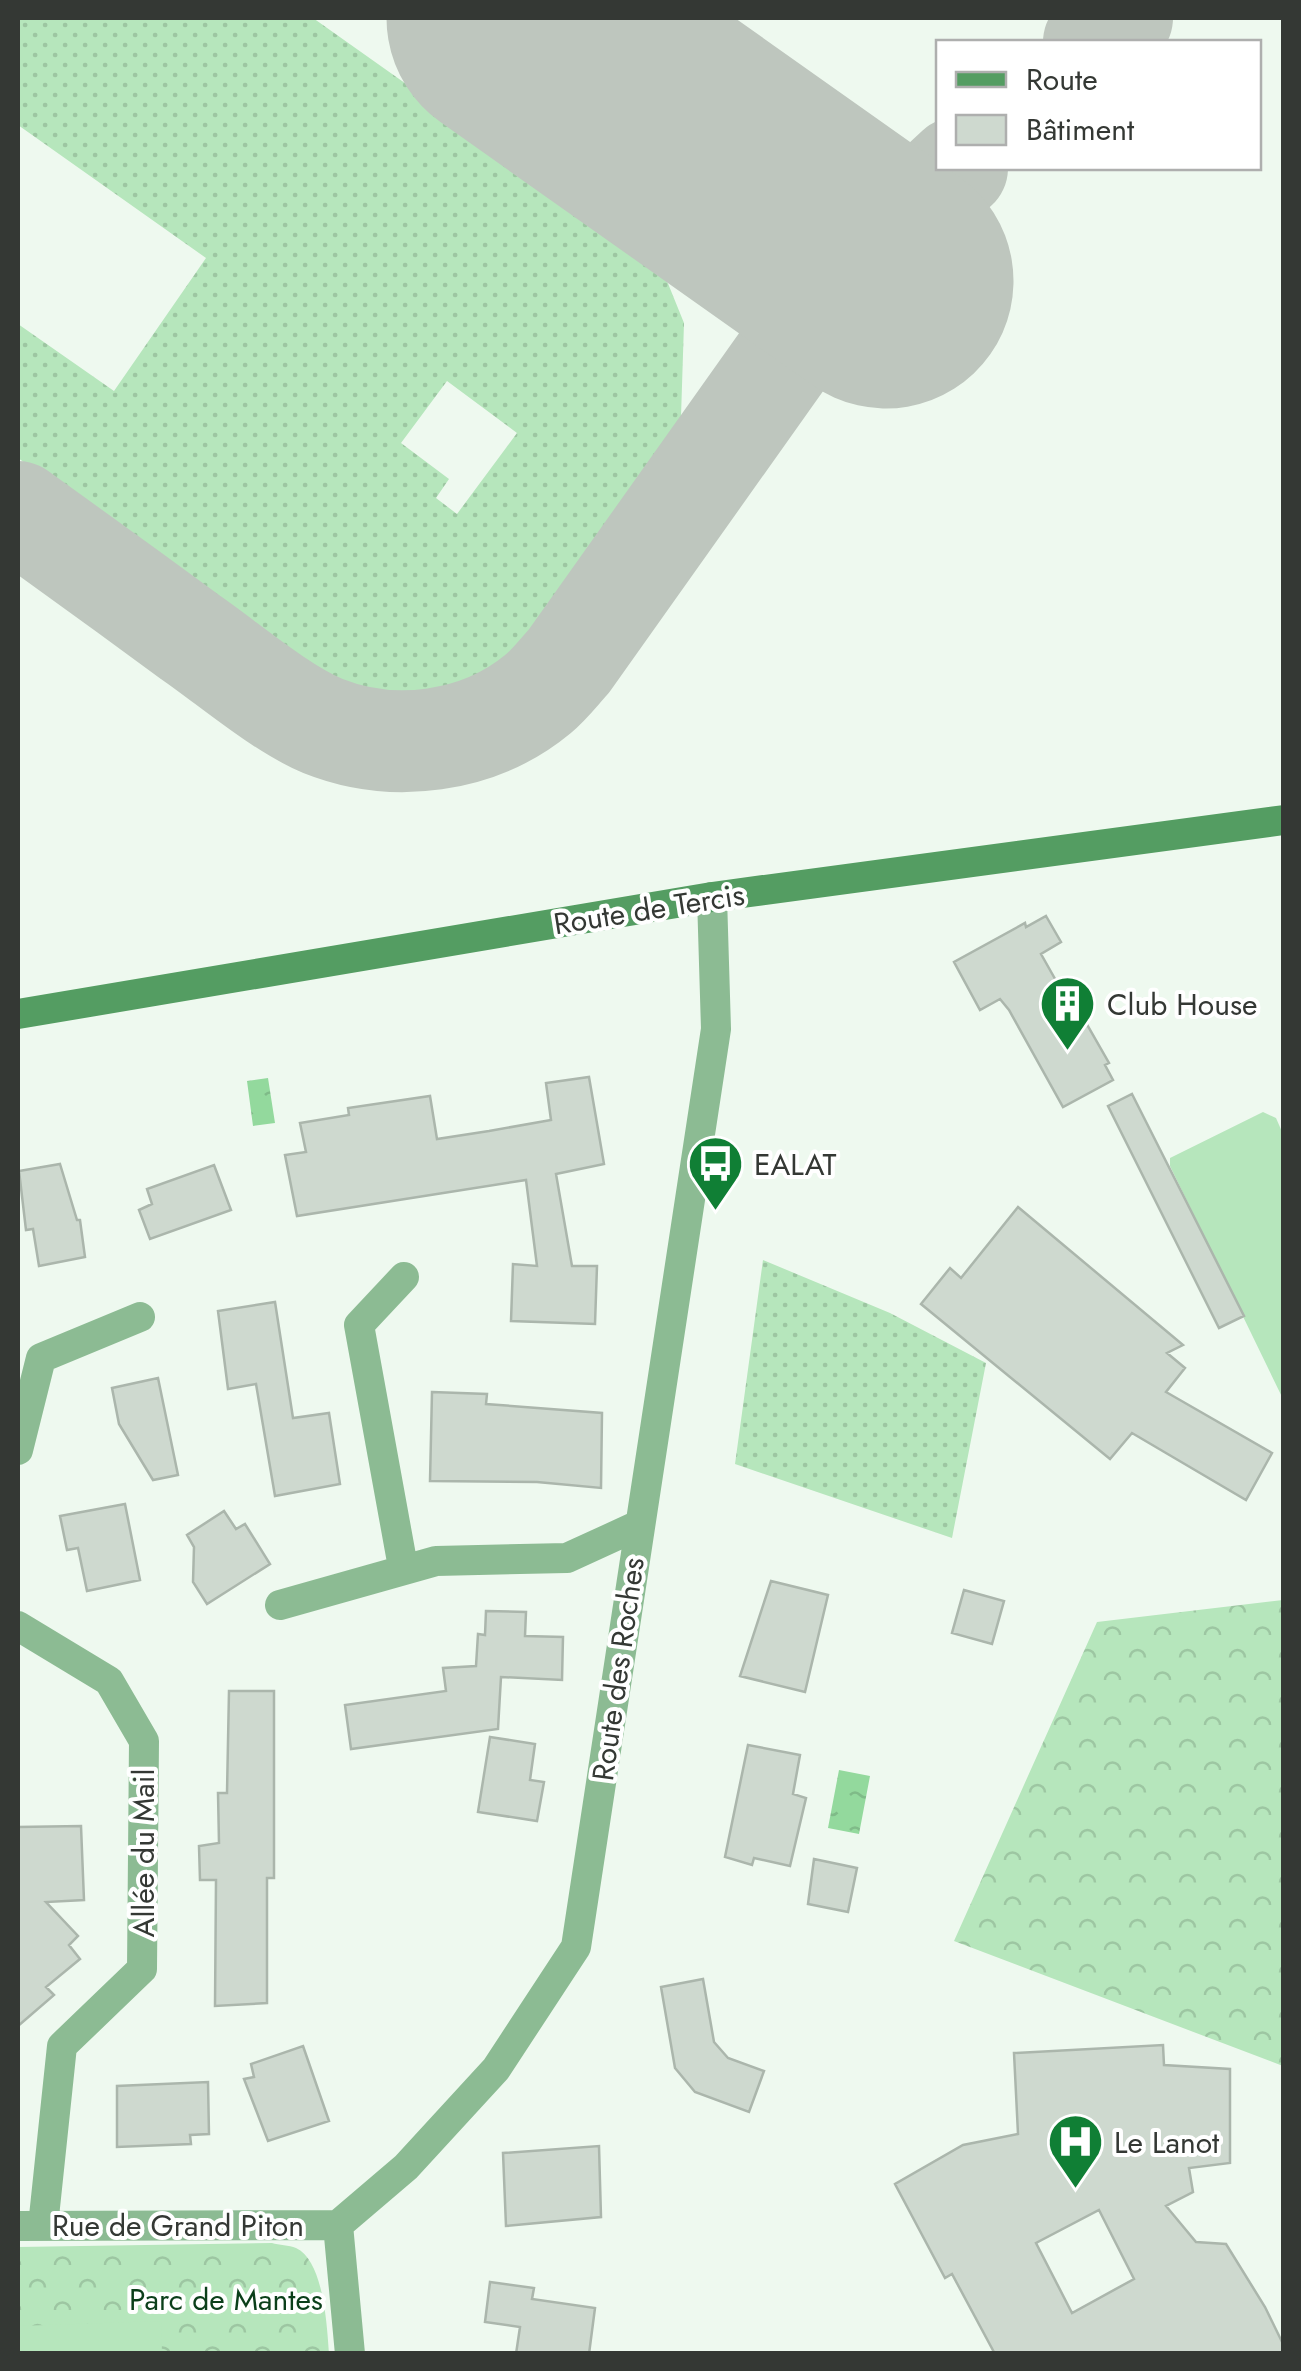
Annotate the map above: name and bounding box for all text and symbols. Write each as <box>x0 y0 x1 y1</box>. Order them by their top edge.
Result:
legend <box>936 40 1261 170</box>
text: Route <box>1026 58 1098 101</box>
text: Bâtiment <box>1026 108 1135 151</box>
street label: Route de Tercis <box>551 873 747 945</box>
building icon: Club House <box>1038 974 1098 1053</box>
place label: Club House <box>1107 983 1257 1026</box>
bus stop icon: EALAT <box>685 1134 745 1213</box>
place label: EALAT <box>754 1143 836 1186</box>
street label: Route des Roches <box>581 1555 655 1783</box>
street label: Allée du Mail <box>122 1769 165 1937</box>
hospital icon: Le Lanot <box>1045 2112 1105 2191</box>
place label: Le Lanot <box>1114 2121 1220 2164</box>
street label: Rue de Grand Piton <box>52 2204 304 2247</box>
park label: Parc de Mantes <box>129 2278 323 2321</box>

